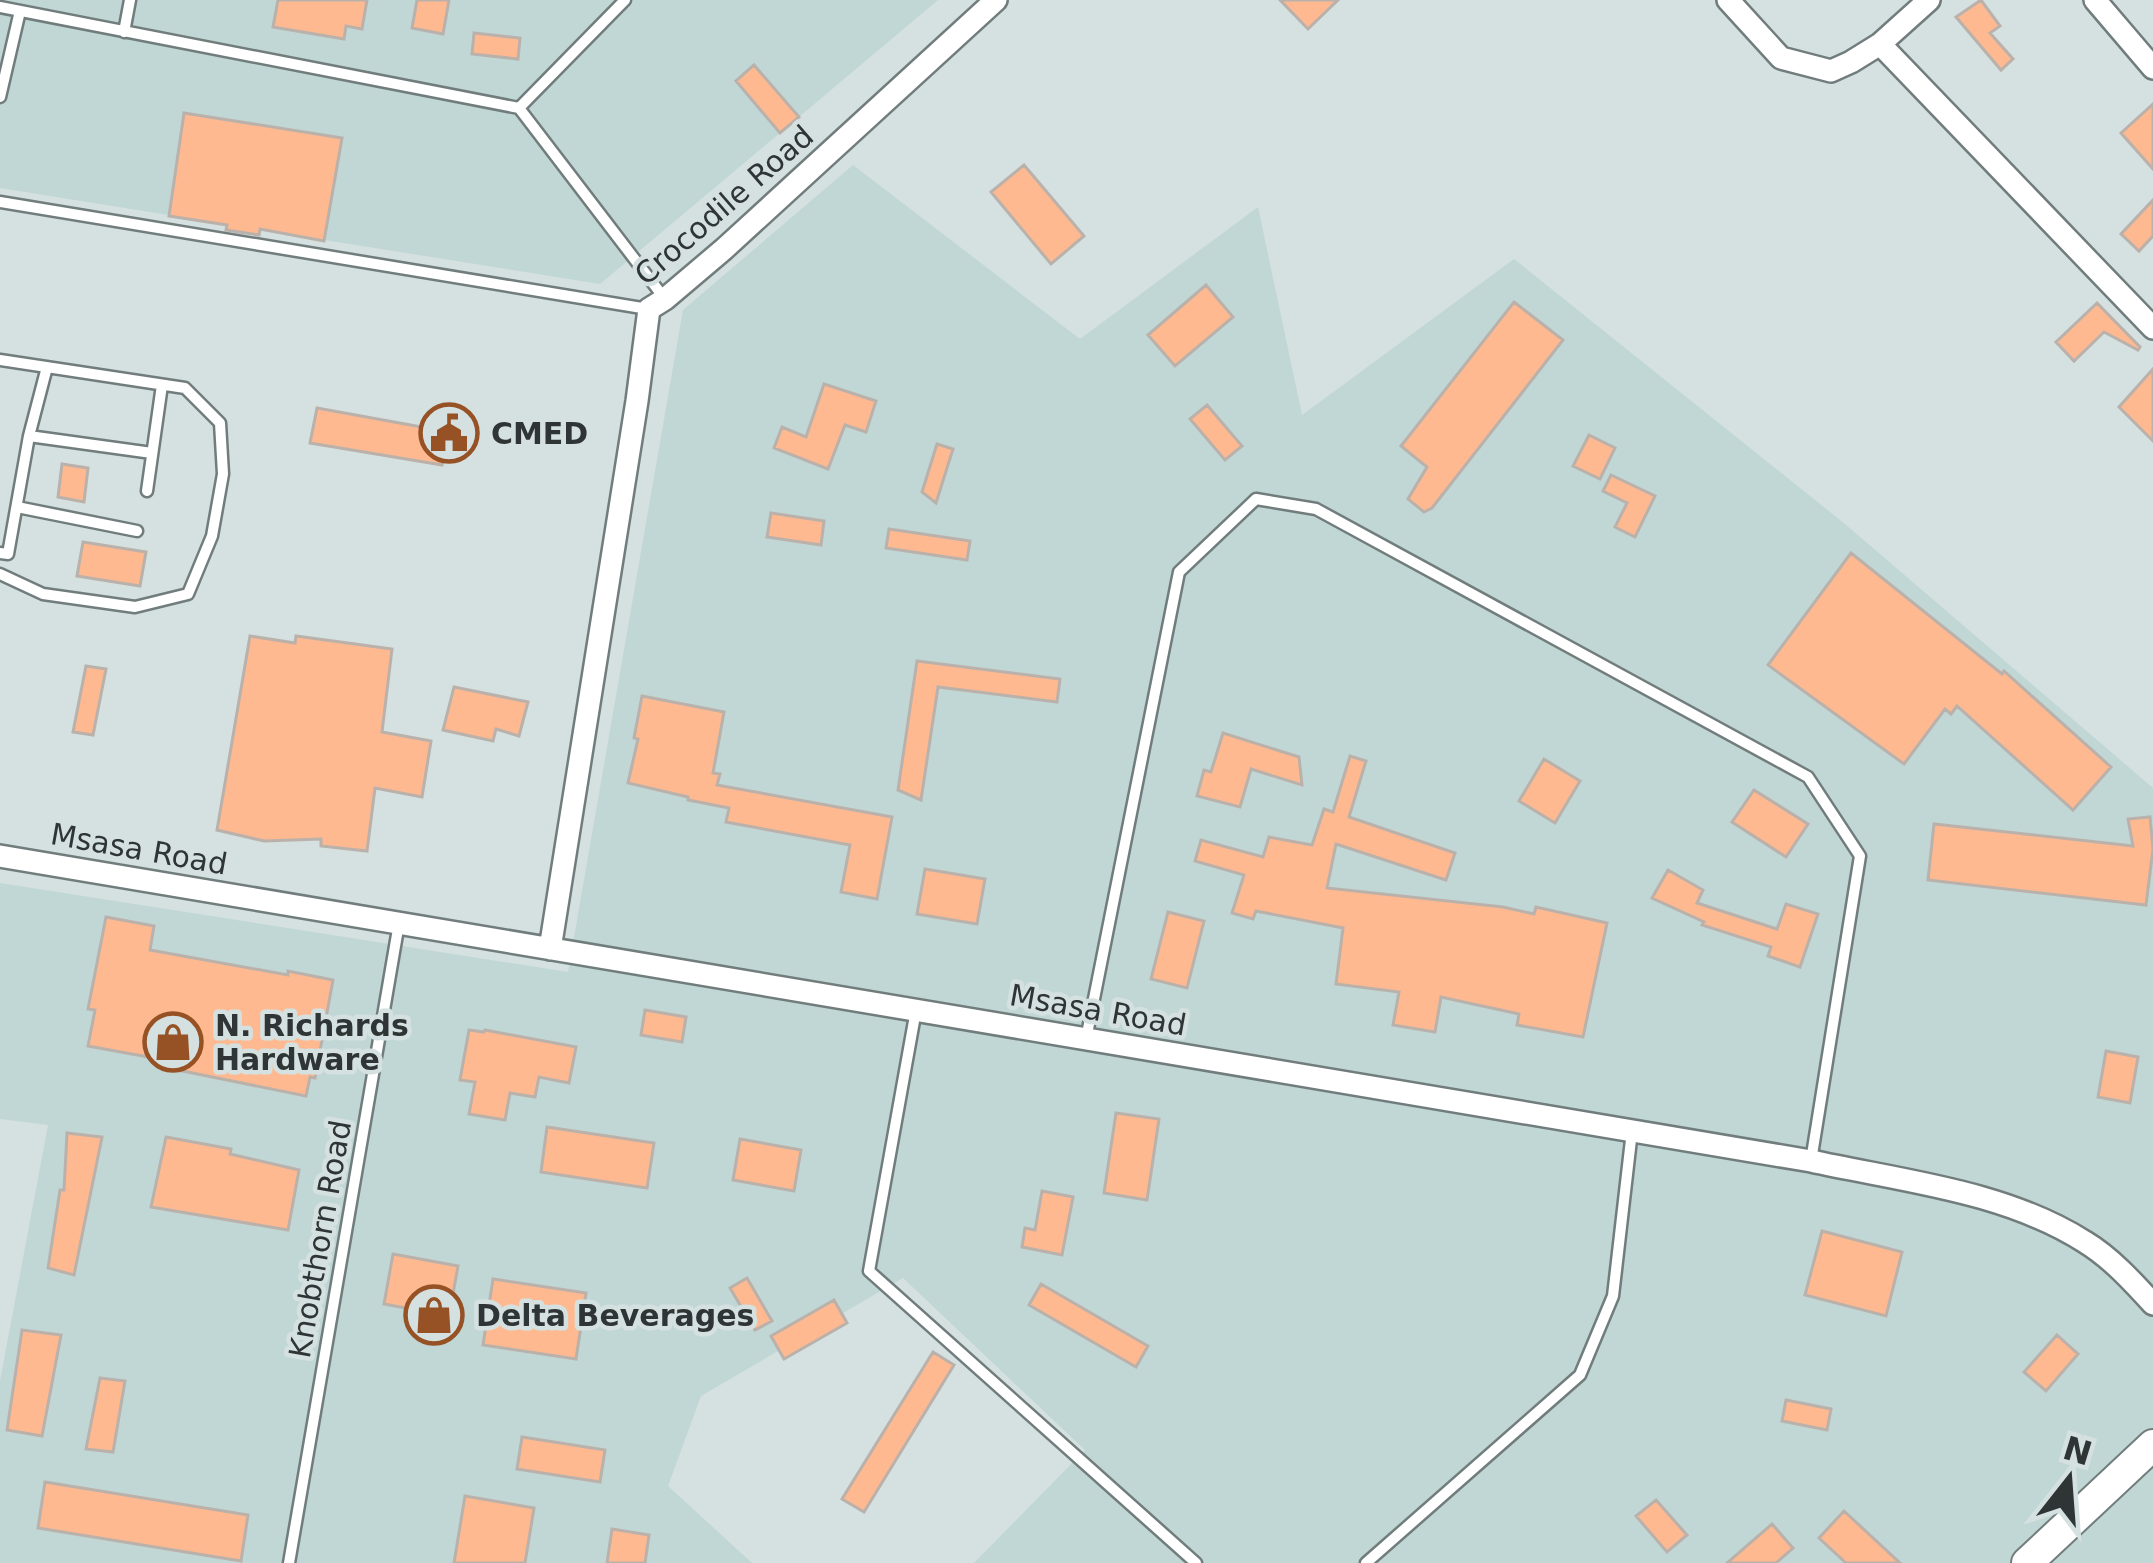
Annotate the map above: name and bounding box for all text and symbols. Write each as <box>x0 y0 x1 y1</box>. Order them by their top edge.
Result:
street label: Crocodile Road <box>628 118 820 292</box>
public building icon: CMED <box>418 402 480 464</box>
place label: CMED <box>491 416 588 451</box>
street label: Msasa Road <box>48 816 230 882</box>
street label: Msasa Road <box>1007 977 1189 1043</box>
place label: N. Richards Hardware <box>215 1008 409 1077</box>
shop icon: N. Richards Hardware <box>142 1011 204 1073</box>
street label: Knobthorn Road <box>282 1117 358 1361</box>
shop icon: Delta Beverages <box>403 1284 465 1346</box>
place label: Delta Beverages <box>476 1298 754 1333</box>
north arrow <box>2009 1419 2129 1539</box>
text: N <box>2059 1428 2097 1473</box>

